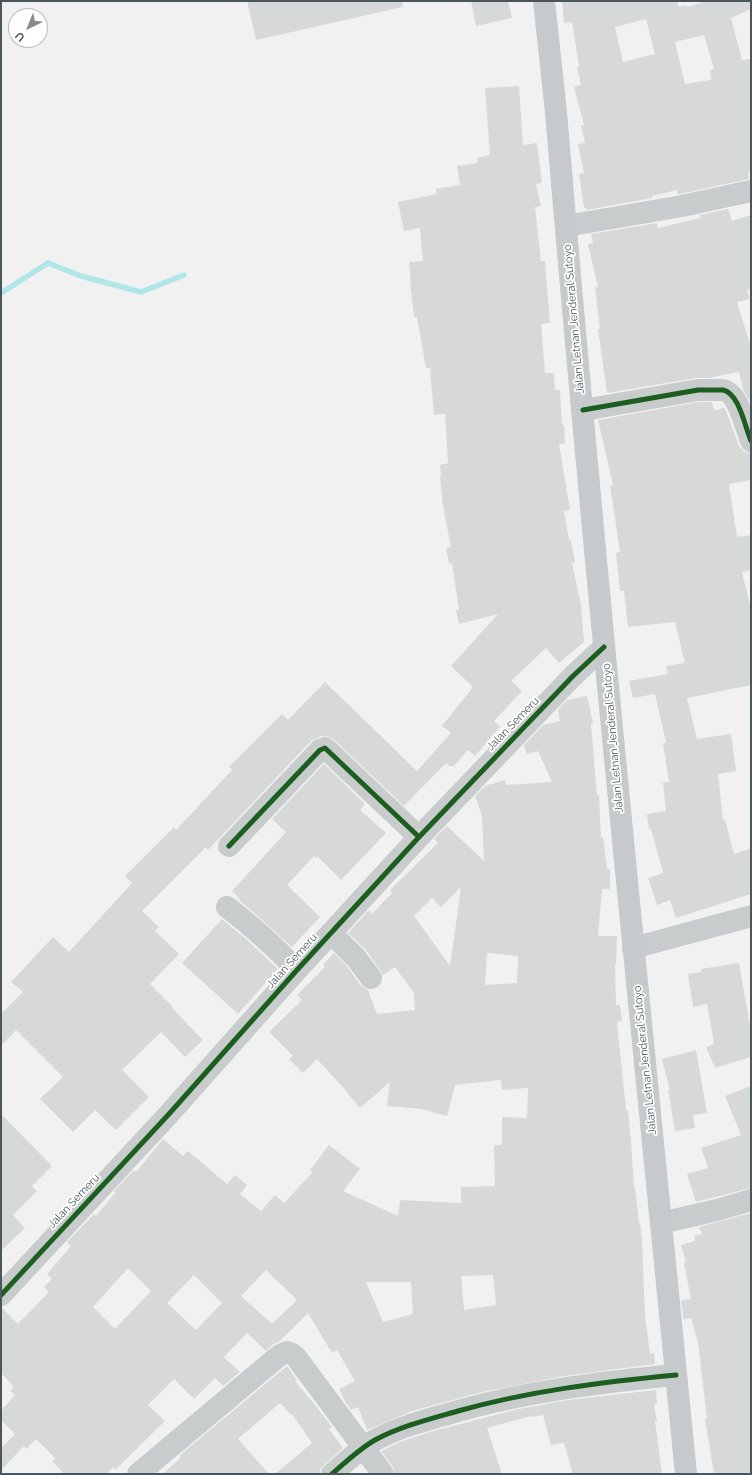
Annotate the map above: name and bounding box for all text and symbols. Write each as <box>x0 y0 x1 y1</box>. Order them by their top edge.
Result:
north arrow <box>8 8 48 48</box>
text: U <box>13 29 28 44</box>
street label: Jalan Letnan Jenderal Sutoyo <box>561 244 587 394</box>
street label: Jalan Letnan Jenderal Sutoyo <box>600 663 626 813</box>
street label: Jalan Semeru <box>484 694 542 754</box>
street label: Jalan Semeru <box>264 931 320 991</box>
street label: Jalan Letnan Jenderal Sutoyo <box>631 985 659 1135</box>
street label: Jalan Semeru <box>45 1171 103 1231</box>

